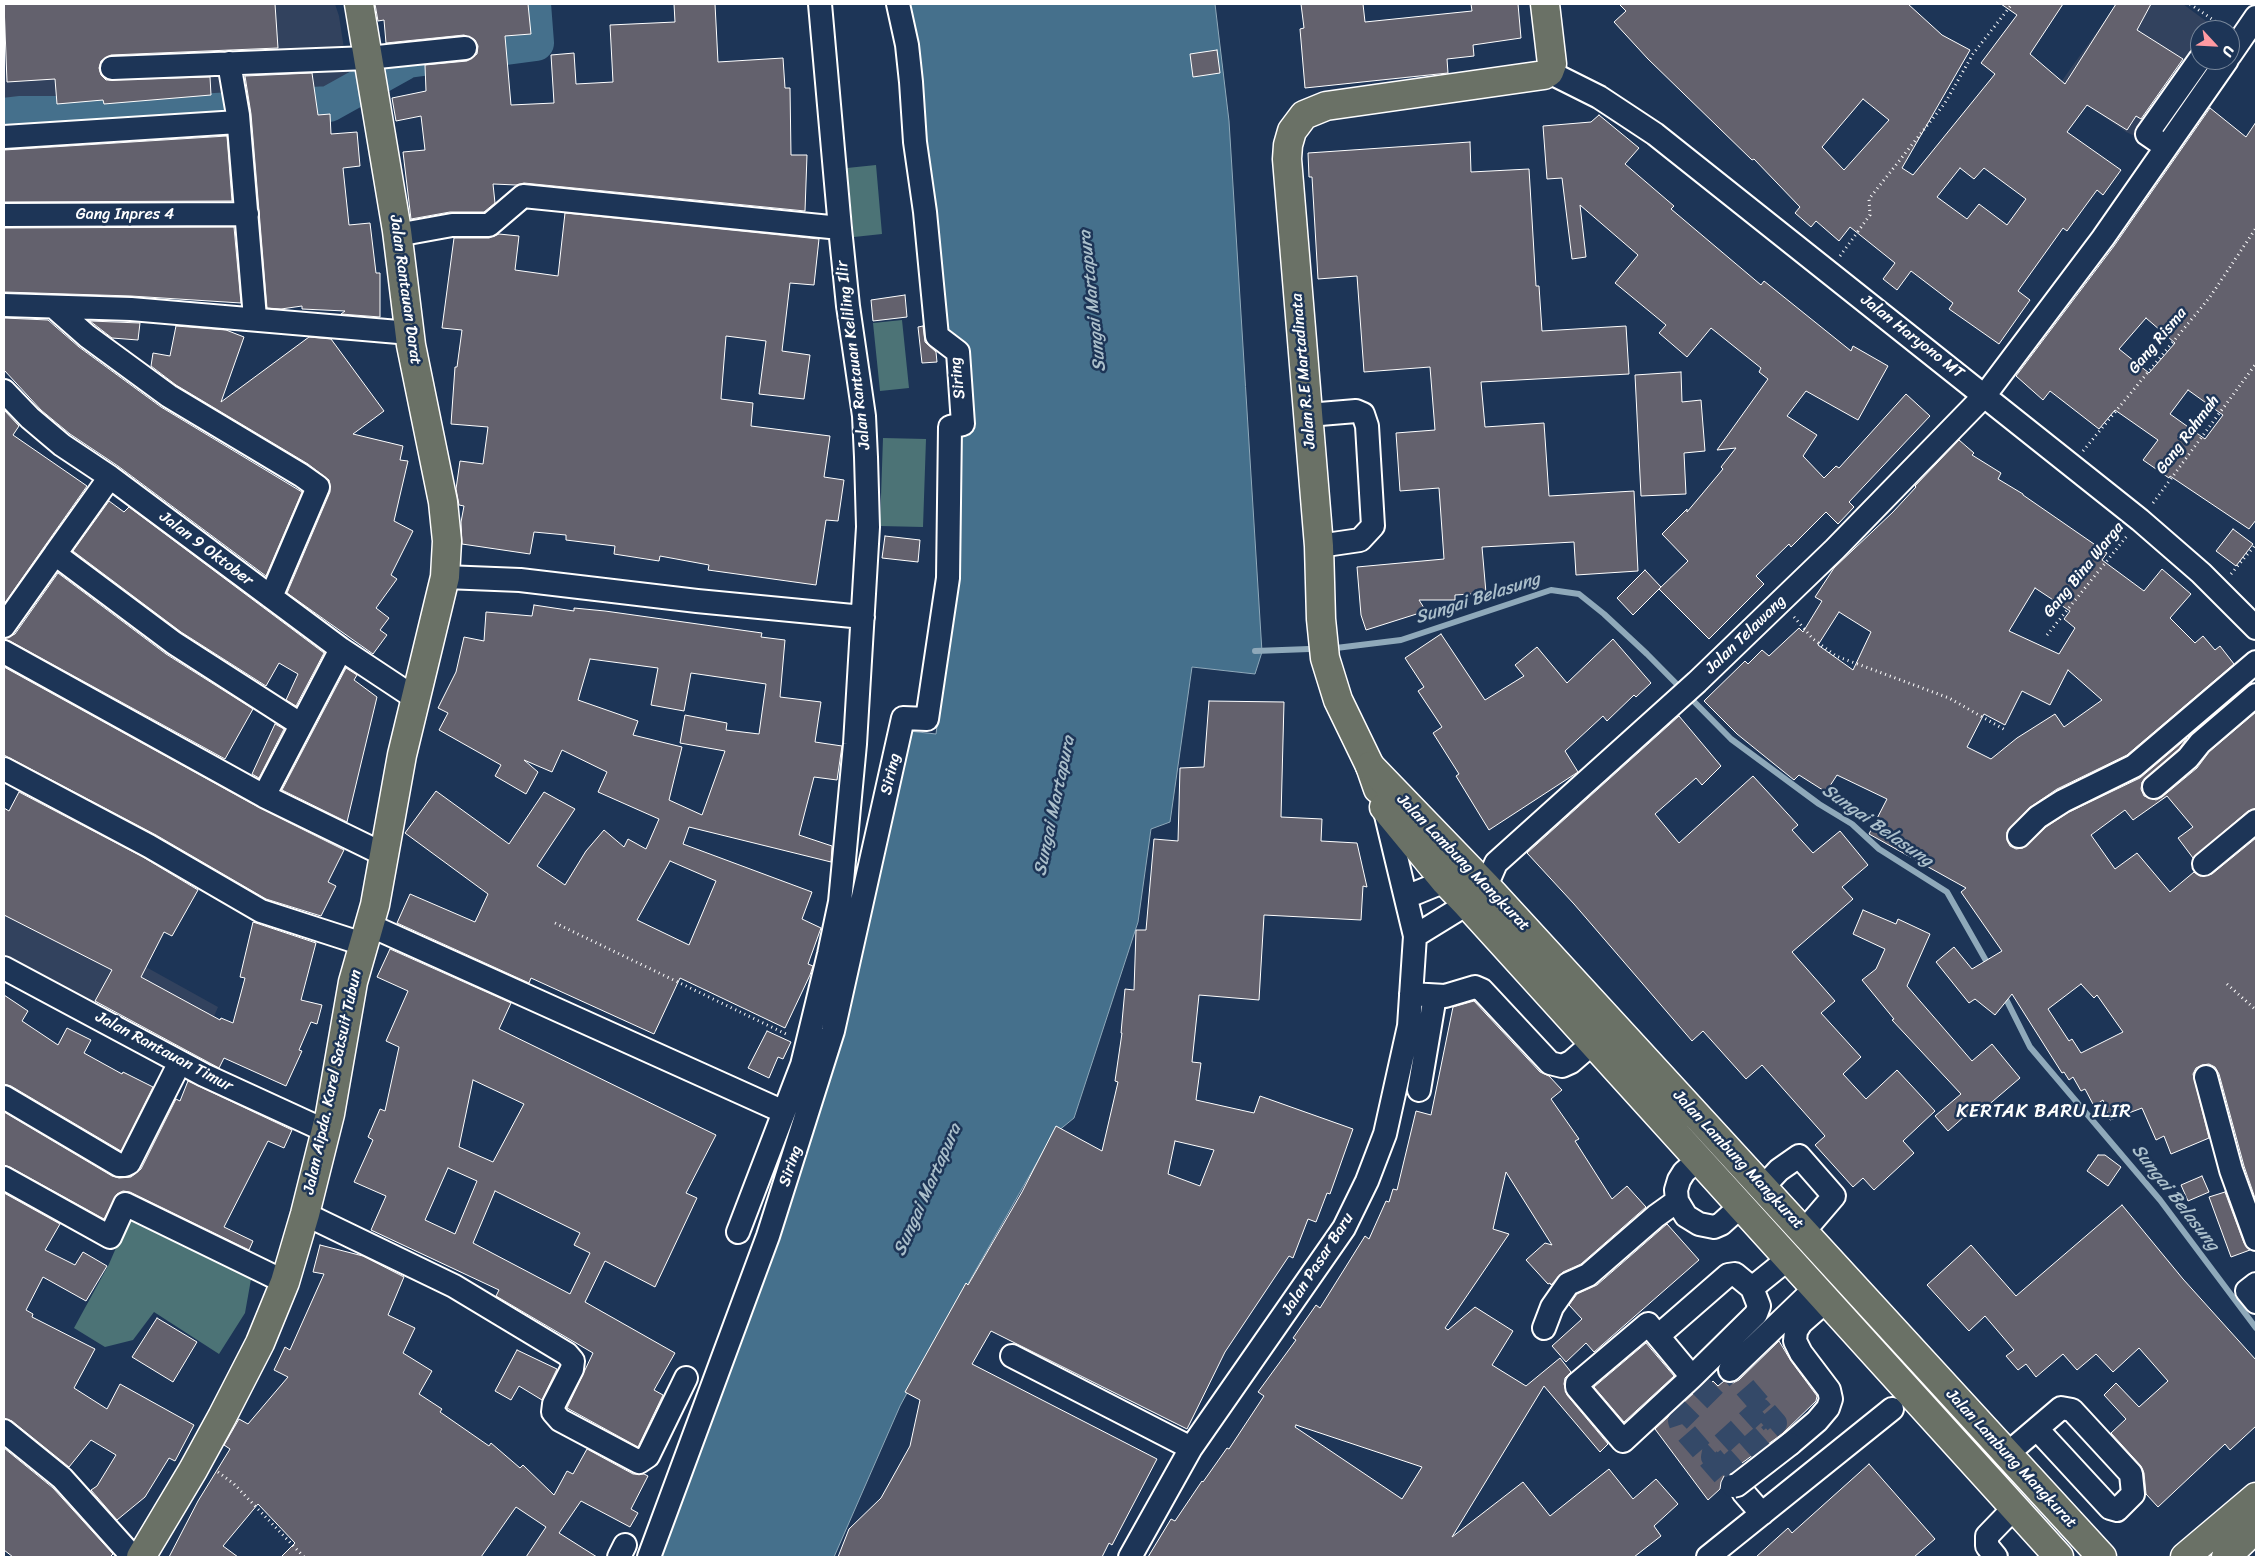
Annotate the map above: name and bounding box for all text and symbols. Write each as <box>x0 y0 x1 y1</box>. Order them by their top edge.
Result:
north arrow <box>2190 20 2240 70</box>
text: U <box>2215 42 2241 61</box>
street label: Gang Inpres 4 <box>76 205 174 225</box>
street label: Jalan Rantauan Darat <box>385 214 425 366</box>
water label: Sungai Martapura <box>1075 229 1111 373</box>
street label: Jalan Rantauan Keliling Ilir <box>833 259 875 451</box>
street label: Jalan Haryono MT <box>1857 291 1967 383</box>
street label: Jalan R.E Martadinata <box>1288 293 1320 449</box>
street label: Gang Risma <box>2125 304 2191 378</box>
street label: Siring <box>946 356 970 400</box>
street label: Gang Rahmah <box>2152 392 2224 478</box>
street label: Jalan 9 Oktober <box>155 508 257 590</box>
street label: Gang Bina Warga <box>2040 518 2128 622</box>
water label: Sungai Belasung <box>1413 569 1543 629</box>
street label: Jalan Telawang <box>1702 592 1790 678</box>
water label: Sungai Martapura <box>1030 734 1080 878</box>
street label: Siring <box>877 751 905 797</box>
water label: Sungai Belasung <box>1818 780 1936 872</box>
street label: Jalan Lambung Mangkurat <box>1392 790 1534 936</box>
street label: Jalan Aipda. Karel Satsuit Tubun <box>300 968 366 1196</box>
street label: Jalan Rantauan Timur <box>92 1008 236 1096</box>
street label: Jalan Lambung Mangkurat <box>1669 1086 1807 1234</box>
district label: KERTAK BARU ILIR <box>1956 1101 2132 1123</box>
water label: Sungai Martapura <box>889 1121 967 1259</box>
water label: Sungai Belasung <box>2126 1140 2224 1256</box>
street label: Siring <box>775 1143 807 1189</box>
street label: Jalan Pasar Baru <box>1278 1209 1358 1319</box>
street label: Jalan Lambung Mangkurat <box>1942 1385 2080 1533</box>

